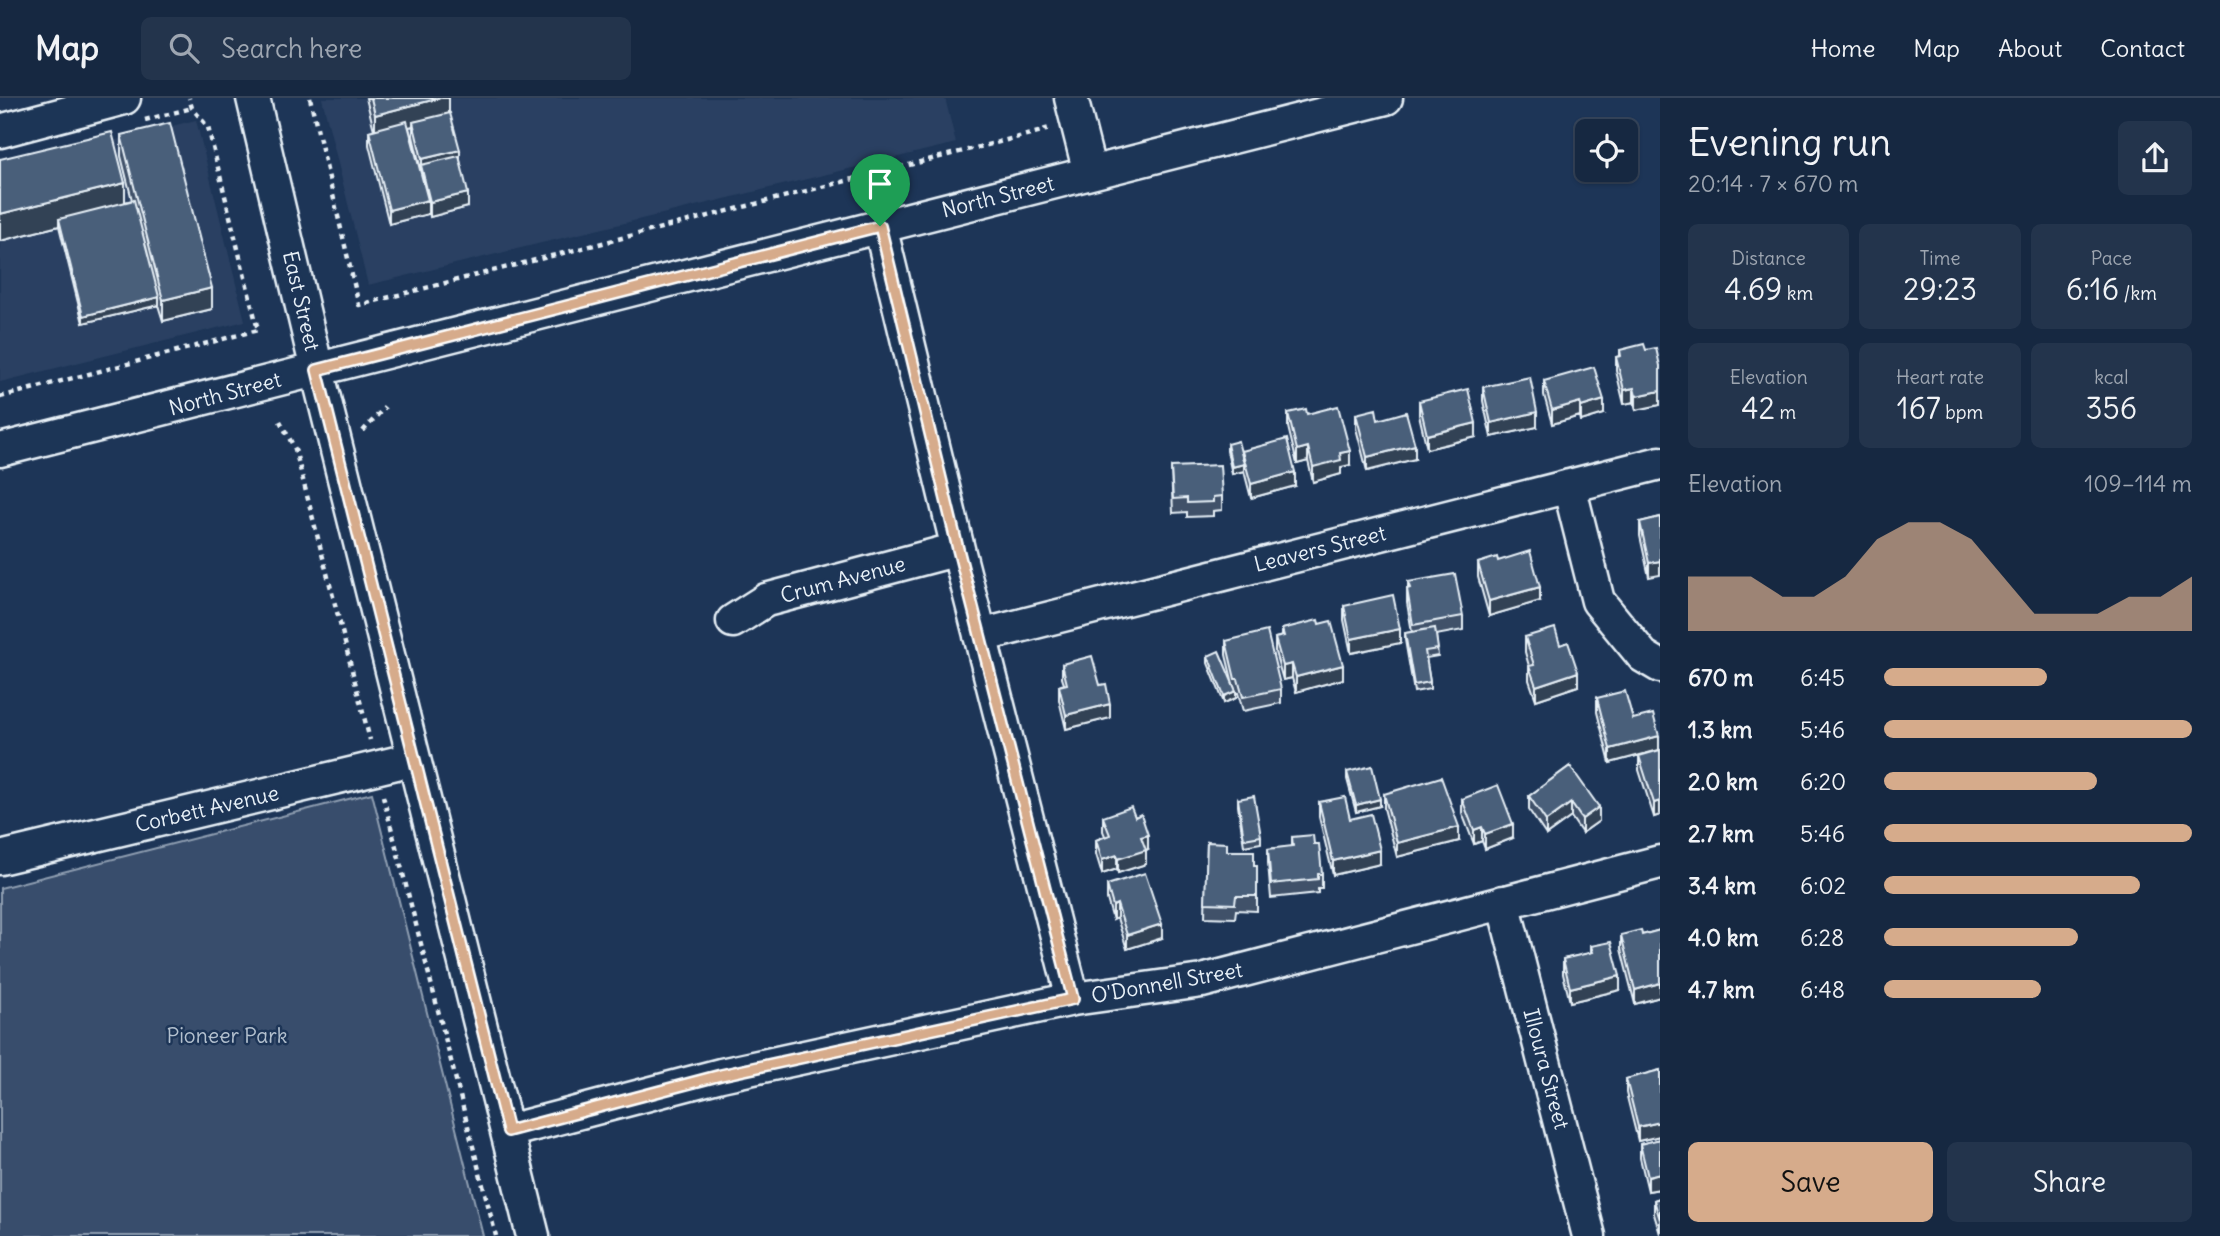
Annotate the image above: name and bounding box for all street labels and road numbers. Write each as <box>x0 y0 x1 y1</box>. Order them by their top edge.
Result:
street label: North Street <box>939 170 1057 224</box>
street label: East Street <box>277 248 326 353</box>
street label: North Street <box>166 366 284 421</box>
street label: Leavers Street <box>1251 519 1389 578</box>
street label: Crum Avenue <box>777 550 908 609</box>
street label: Corbett Avenue <box>133 779 281 838</box>
street label: O'Donnell Street <box>1089 956 1245 1009</box>
street label: Illoura Street <box>1517 1005 1576 1132</box>

